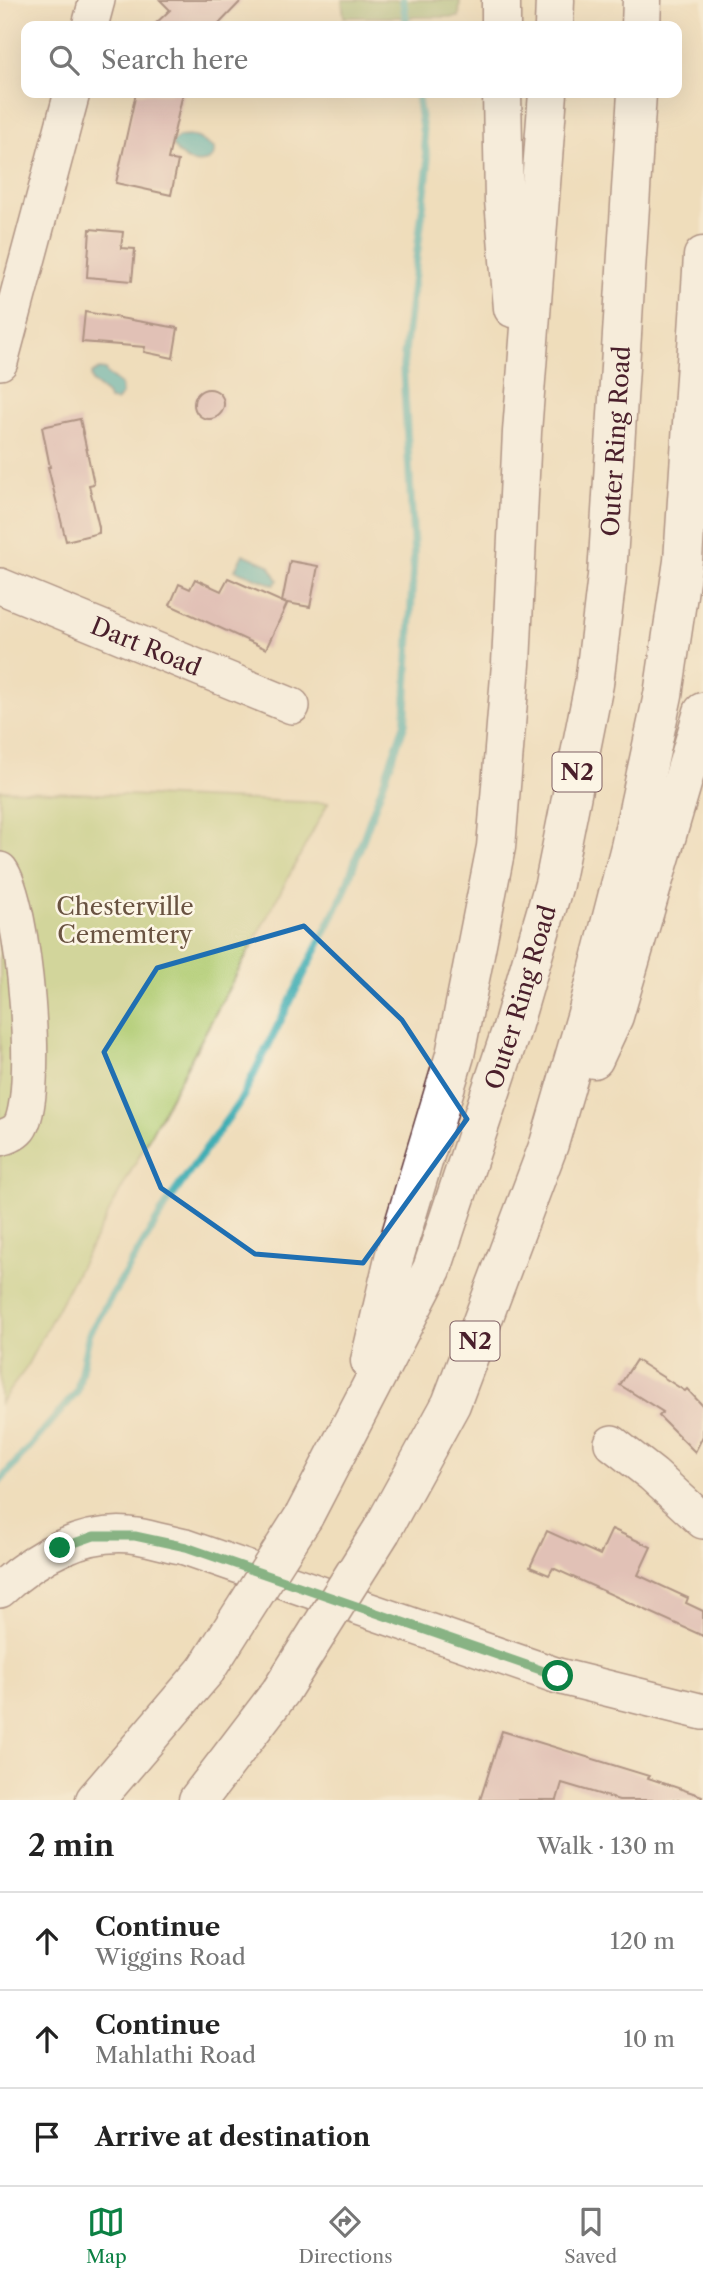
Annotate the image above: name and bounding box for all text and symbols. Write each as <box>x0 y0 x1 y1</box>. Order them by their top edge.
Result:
search box <box>21 21 682 98</box>
icon: search <box>45 41 83 79</box>
text: Search here <box>101 44 248 76</box>
street label: Outer Ring Road <box>595 344 636 537</box>
street label: Dart Road <box>87 611 206 682</box>
road number: N2 <box>552 752 602 792</box>
park label: Chesterville Cememtery <box>56 892 194 949</box>
street label: Outer Ring Road <box>478 901 562 1093</box>
road number: N2 <box>450 1322 500 1360</box>
route end <box>44 1532 75 1563</box>
route start <box>542 1660 573 1691</box>
text: 2 min <box>28 1827 114 1864</box>
text: Walk · 130 m <box>537 1832 675 1860</box>
text: Continue <box>95 1911 220 1943</box>
icon: ahead <box>28 1922 66 1960</box>
text: 120 m <box>610 1927 675 1955</box>
text: Wiggins Road <box>95 1943 246 1971</box>
text: Continue <box>95 2009 220 2041</box>
icon: ahead <box>28 2020 66 2058</box>
text: 10 m <box>623 2025 675 2053</box>
text: Mahlathi Road <box>95 2041 256 2069</box>
icon: arrive <box>28 2118 66 2156</box>
text: Arrive at destination <box>95 2121 370 2153</box>
tab: Map <box>86 2203 127 2268</box>
tab: Directions <box>299 2203 392 2268</box>
tab: Saved <box>564 2203 617 2268</box>

